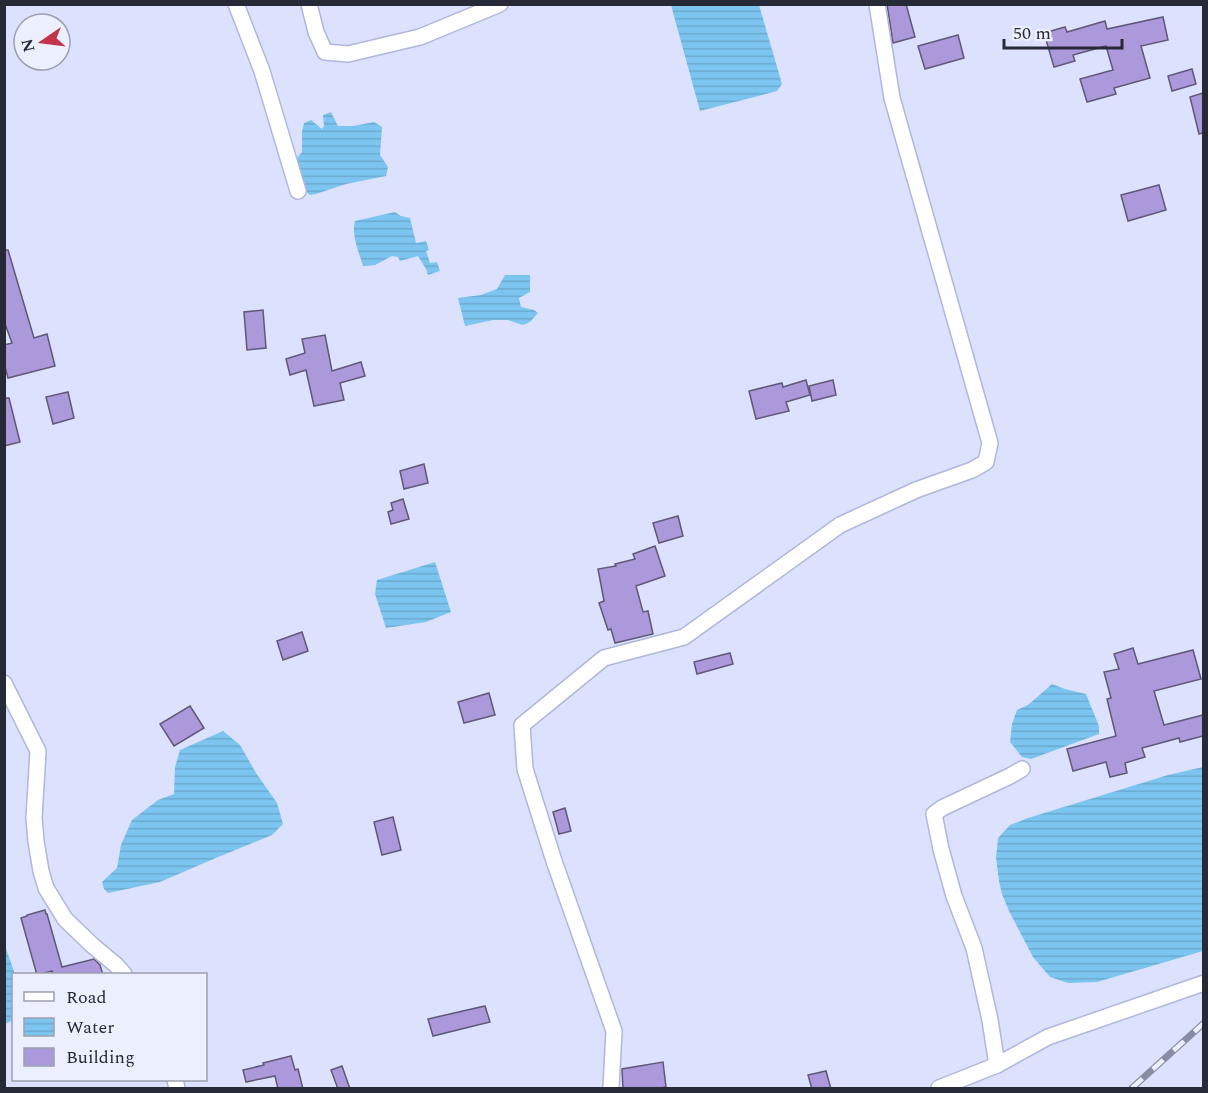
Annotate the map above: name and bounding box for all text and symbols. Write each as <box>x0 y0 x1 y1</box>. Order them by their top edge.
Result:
north arrow <box>12 12 72 72</box>
scale bar <box>1004 12 1122 50</box>
text: 50 m <box>1013 20 1051 47</box>
text: N <box>15 36 42 55</box>
legend <box>12 973 207 1081</box>
text: Road <box>66 984 107 1011</box>
text: Water <box>66 1014 114 1041</box>
text: Building <box>66 1044 135 1071</box>

